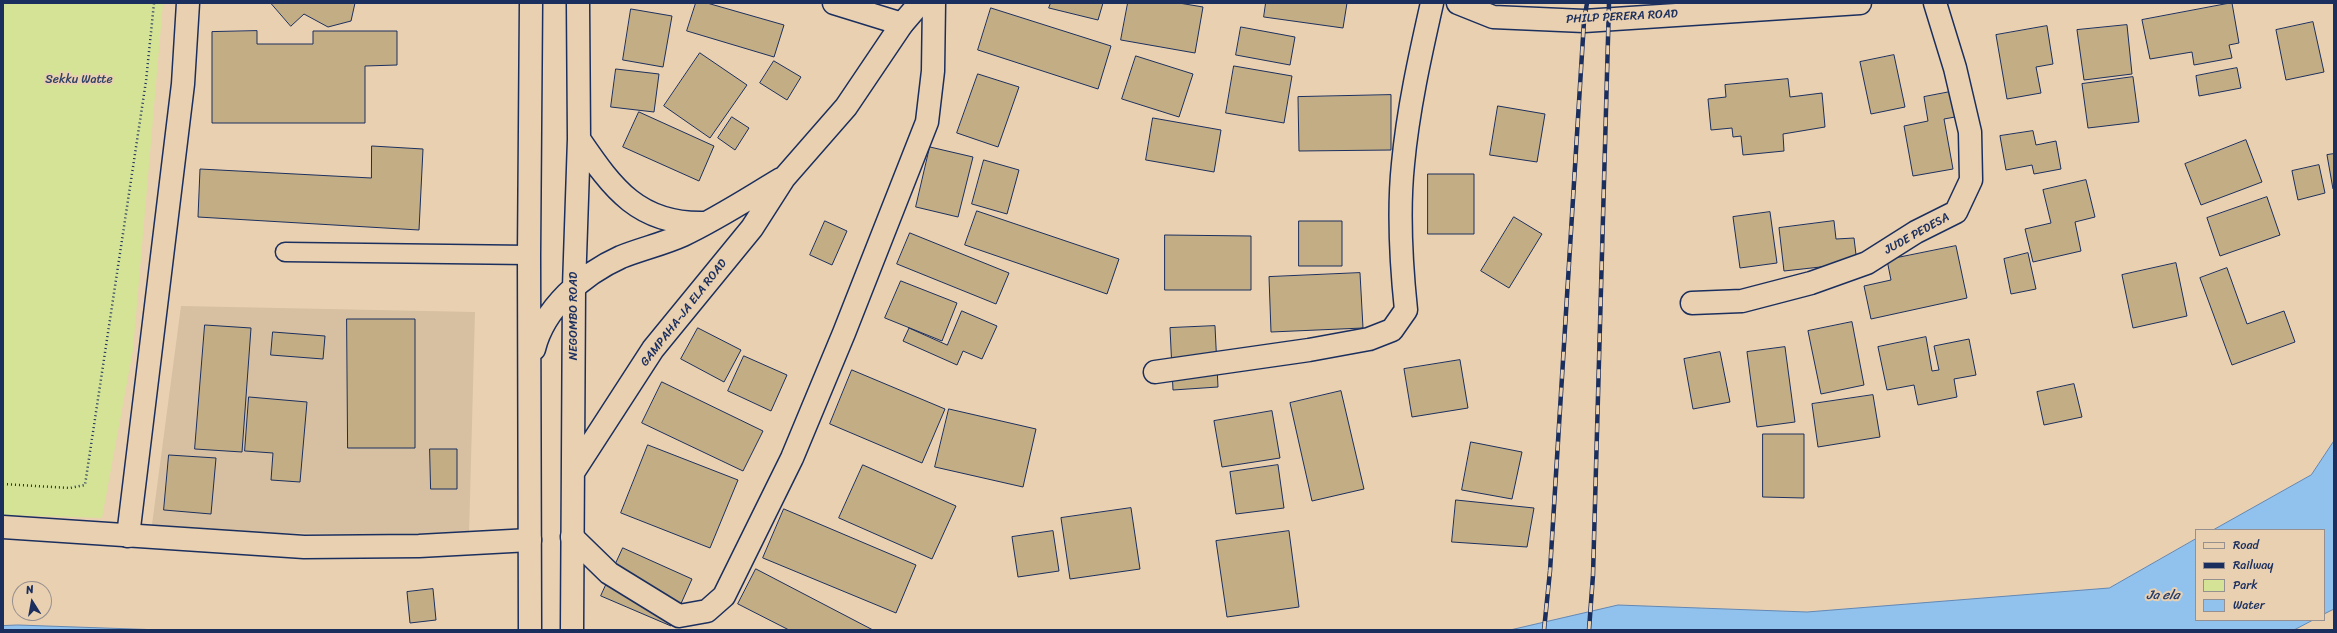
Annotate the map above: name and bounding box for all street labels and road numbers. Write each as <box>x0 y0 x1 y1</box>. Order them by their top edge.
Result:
street label: PHILP PERERA ROAD <box>1566 7 1678 27</box>
street label: JUDE PEDESA <box>1882 210 1952 258</box>
street label: GAMPAHA-JA ELA ROAD <box>638 257 730 369</box>
street label: NEGOMBO ROAD <box>567 272 581 360</box>

